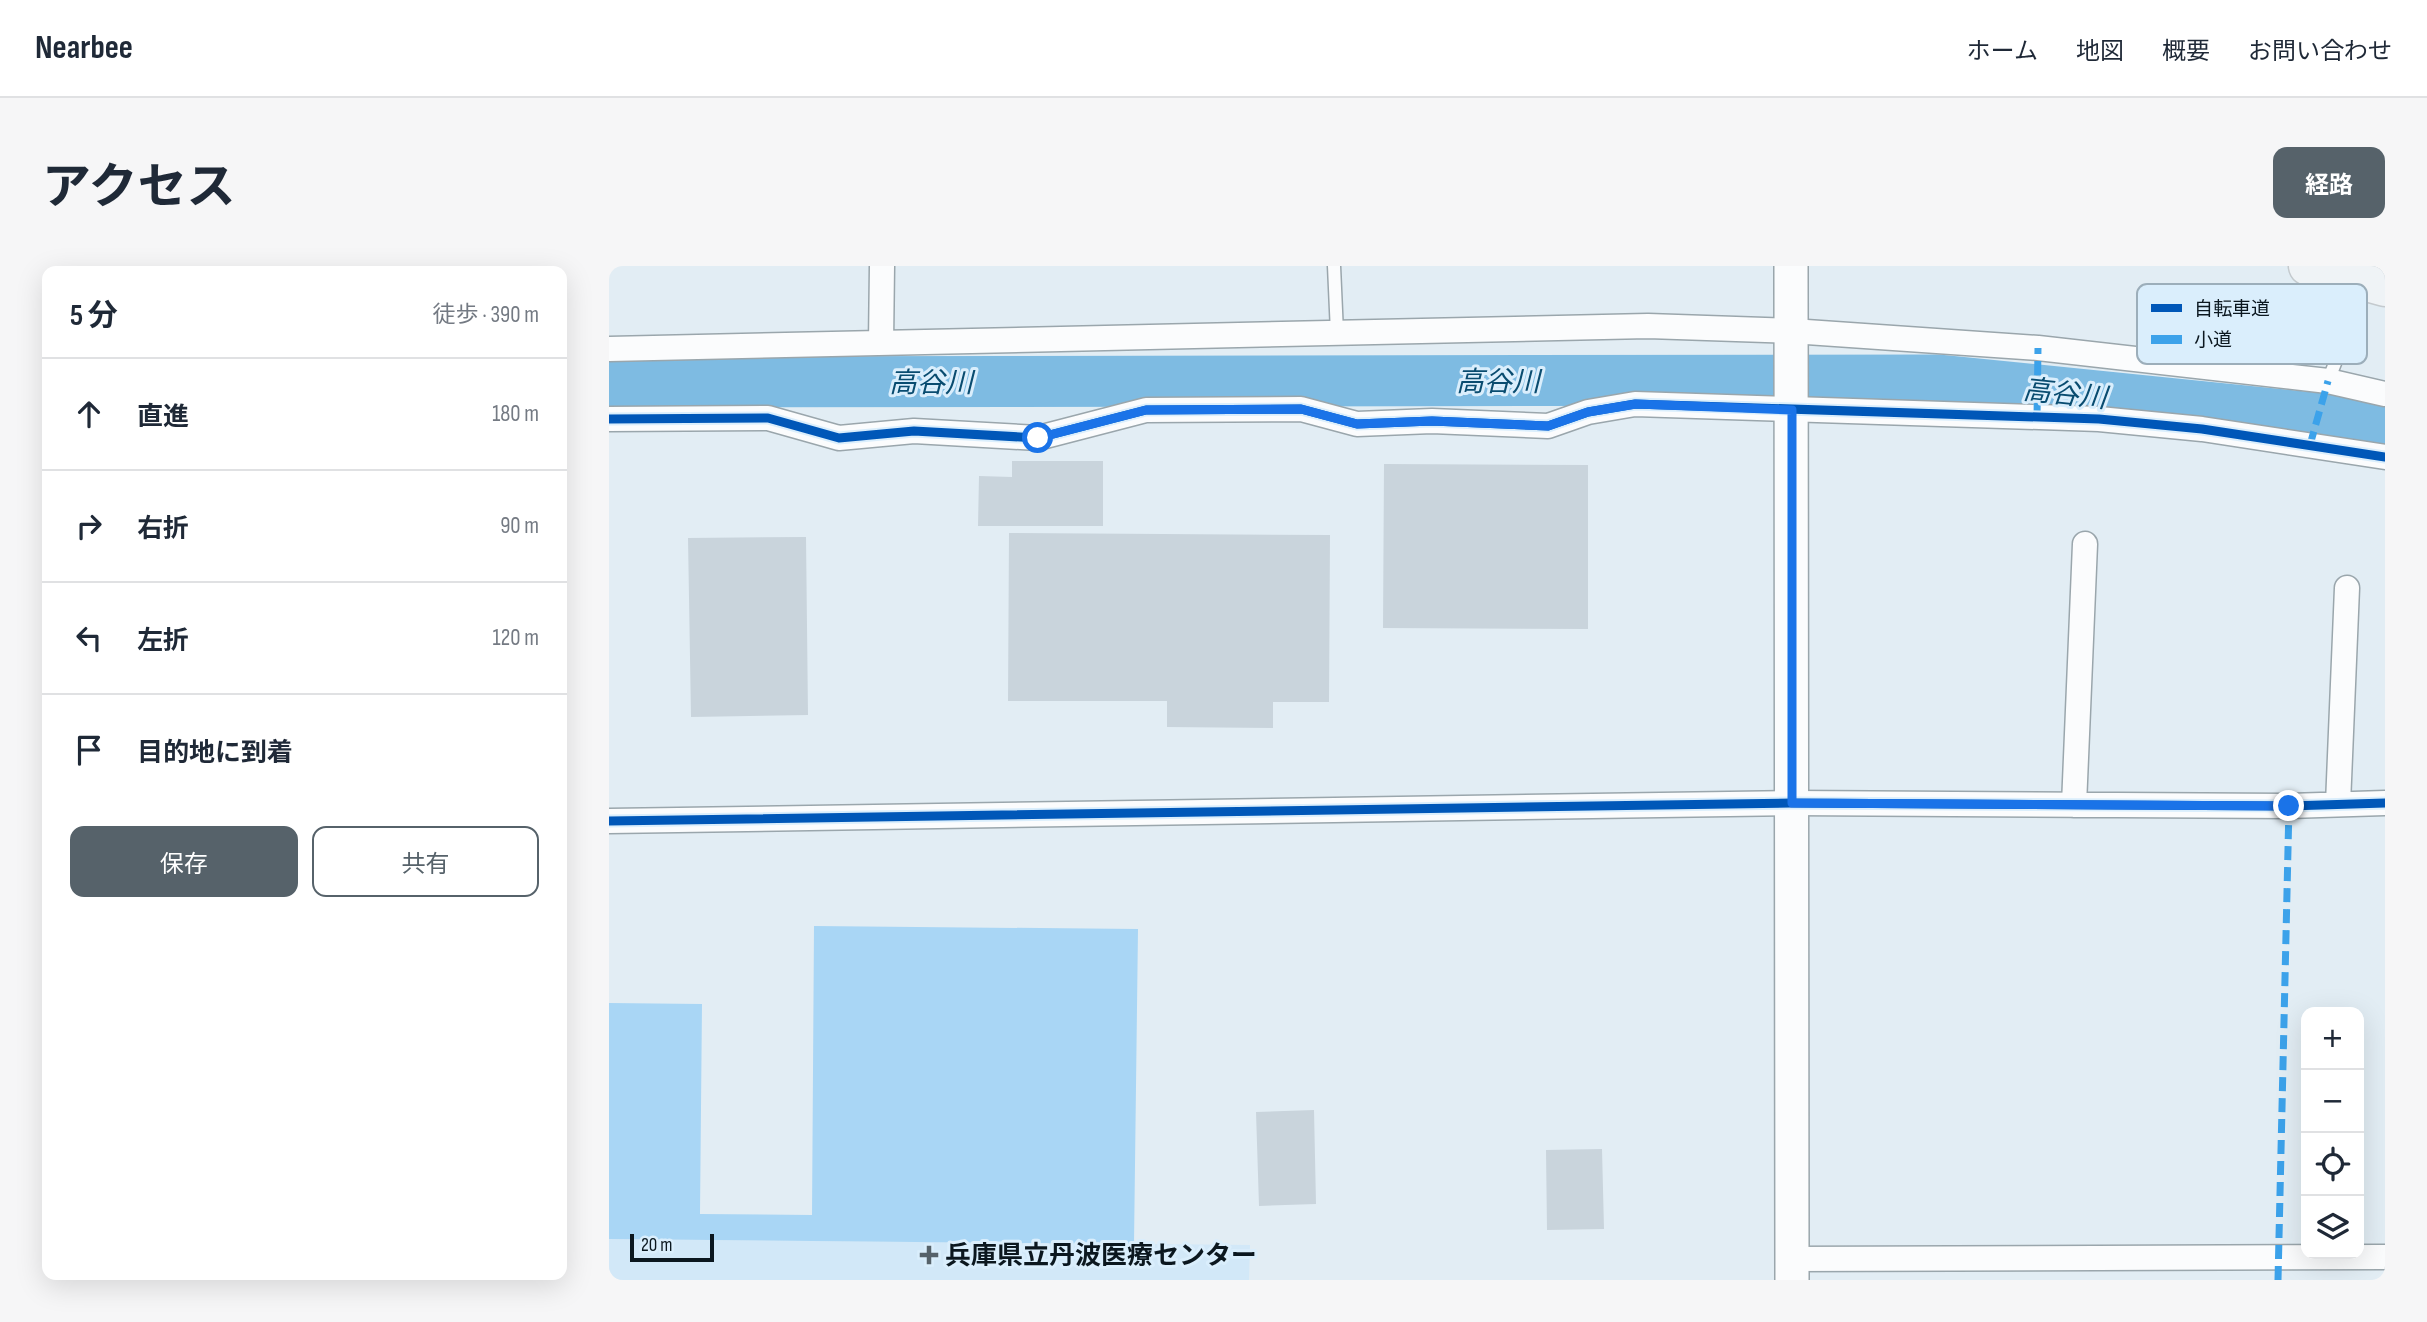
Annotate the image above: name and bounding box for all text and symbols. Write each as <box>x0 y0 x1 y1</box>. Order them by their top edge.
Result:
text: Nearbee <box>35 28 133 68</box>
text: ホーム <box>1967 37 2038 66</box>
text: 地図 <box>2076 37 2124 66</box>
text: 概要 <box>2162 37 2210 66</box>
text: お問い合わせ <box>2248 37 2392 66</box>
button: 経路 <box>2273 147 2385 218</box>
text: アクセス <box>42 159 236 218</box>
legend <box>2137 284 2367 364</box>
text: 5 分 <box>70 298 118 334</box>
text: 自転車道 <box>2194 298 2270 321</box>
text: 徒歩 · 390 m <box>433 301 539 329</box>
text: 小道 <box>2194 329 2232 352</box>
water label: 高谷川 <box>1456 366 1543 399</box>
water label: 高谷川 <box>889 367 976 400</box>
water label: 高谷川 <box>2021 374 2111 416</box>
icon: ahead <box>70 395 108 433</box>
text: 180 m <box>492 400 539 428</box>
text: 直進 <box>137 402 189 433</box>
route start <box>1022 422 1053 453</box>
icon: right <box>70 507 108 545</box>
text: 90 m <box>500 512 539 540</box>
text: 右折 <box>137 514 189 545</box>
icon: left <box>70 619 108 657</box>
text: 120 m <box>493 624 539 652</box>
text: 左折 <box>137 626 189 657</box>
icon: arrive <box>70 731 108 769</box>
text: 目的地に到着 <box>137 738 293 769</box>
route end <box>2273 790 2304 821</box>
button: 保存 <box>70 826 298 897</box>
button: 共有 <box>312 826 539 897</box>
map controls <box>2301 1007 2364 1259</box>
button: + <box>2301 1007 2364 1070</box>
button: − <box>2301 1070 2364 1133</box>
button: locate <box>2301 1133 2364 1196</box>
button: layers <box>2301 1196 2364 1259</box>
scale bar <box>630 1231 714 1263</box>
text: 20 m <box>641 1234 673 1257</box>
place label: 兵庫県立丹波医療センター <box>945 1241 1257 1272</box>
marker: 兵庫県立丹波医療センター <box>919 1245 939 1265</box>

